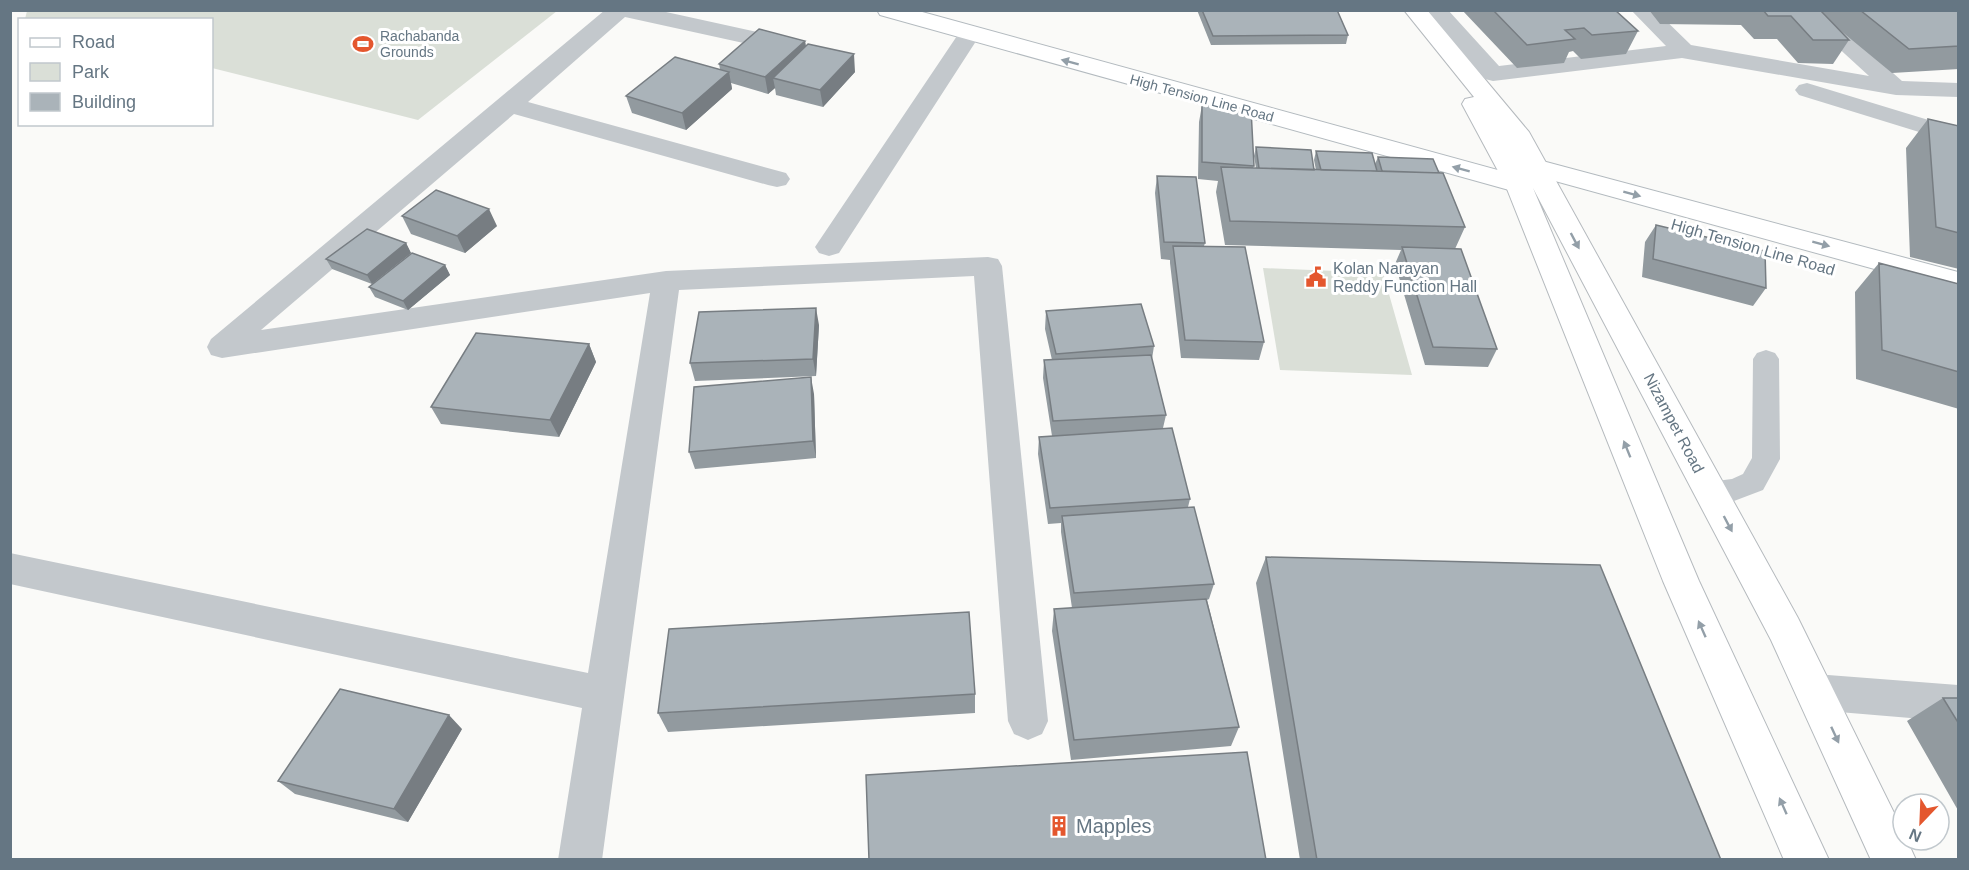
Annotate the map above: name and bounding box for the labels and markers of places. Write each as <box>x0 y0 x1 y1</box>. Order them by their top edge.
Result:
place label: Rachabanda Grounds <box>380 28 460 60</box>
sports icon: Rachabanda Grounds <box>351 32 375 56</box>
place label: Kolan Narayan Reddy Function Hall <box>1333 260 1477 295</box>
public building icon: Kolan Narayan Reddy Function Hall <box>1304 265 1328 289</box>
building icon: Mapples <box>1047 814 1071 838</box>
place label: Mapples <box>1076 815 1152 837</box>

